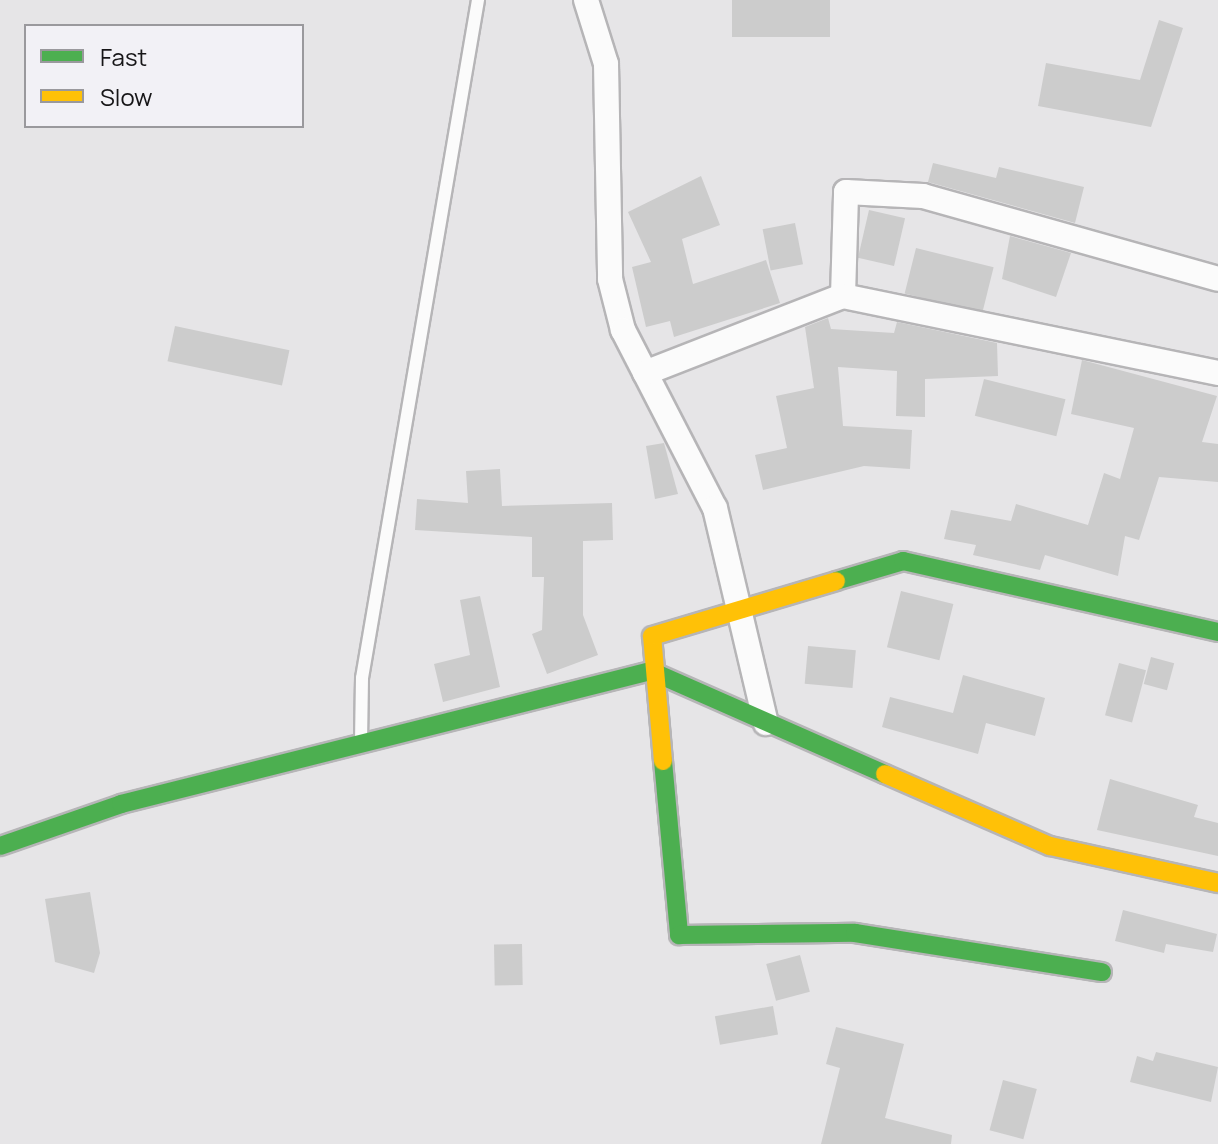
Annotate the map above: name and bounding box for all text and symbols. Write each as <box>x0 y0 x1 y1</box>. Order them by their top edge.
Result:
legend <box>24 24 304 128</box>
text: Fast <box>100 40 147 73</box>
text: Slow <box>100 80 153 113</box>

